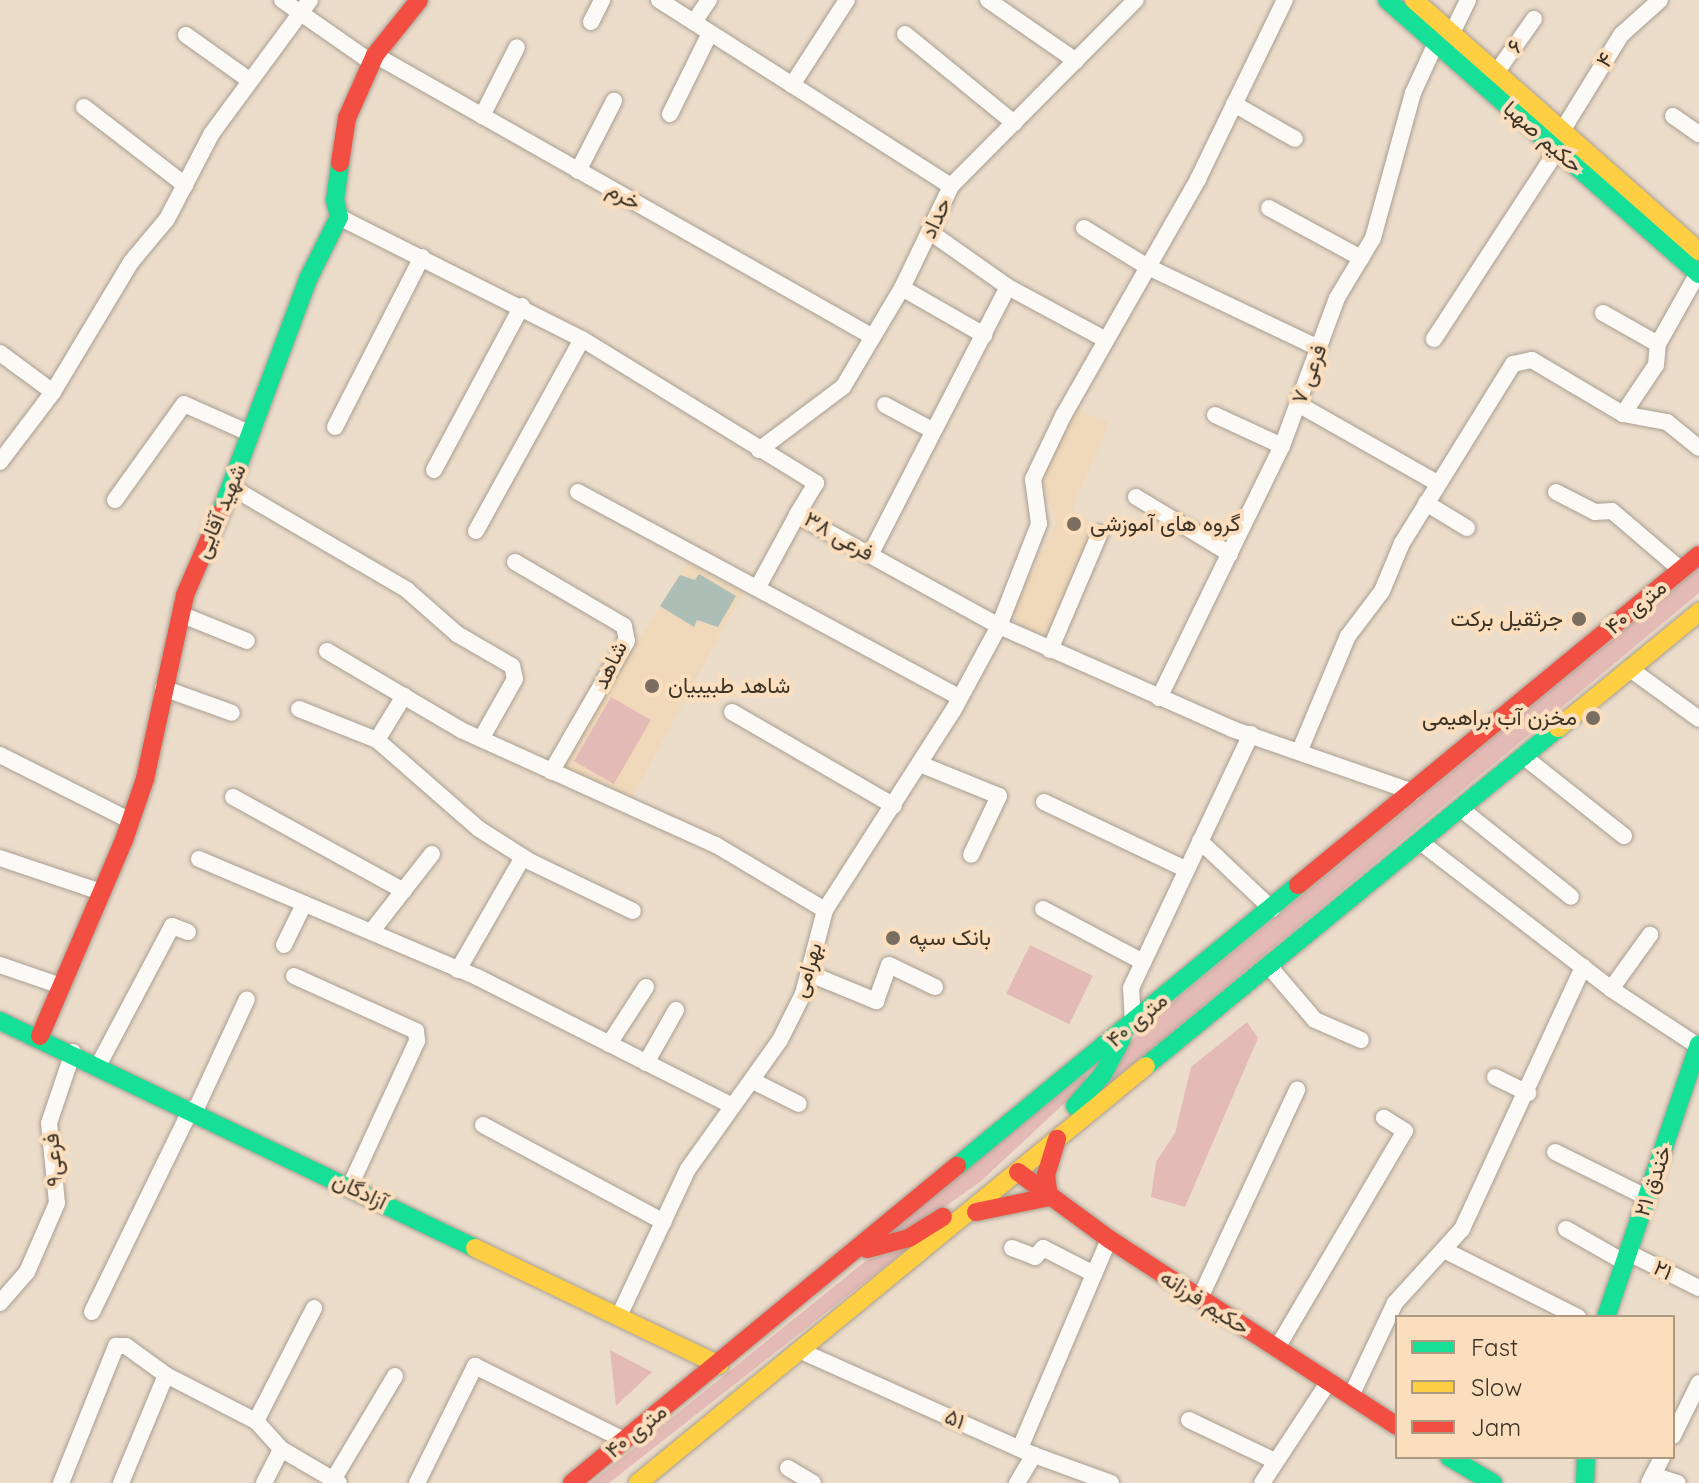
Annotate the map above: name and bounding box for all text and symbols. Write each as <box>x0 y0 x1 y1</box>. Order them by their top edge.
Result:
street label: ۶ <box>1501 34 1529 58</box>
street label: ۴ <box>1591 47 1619 73</box>
street label: حکیم صهبا <box>1498 95 1588 179</box>
street label: خرم <box>602 176 646 216</box>
street label: حداد <box>915 193 957 243</box>
street label: فرعی ۷ <box>1286 341 1332 407</box>
street label: شهید آقایی <box>188 460 252 562</box>
street label: فرعی ۳۸ <box>799 506 879 566</box>
place label: گروه های آموزشی <box>1090 511 1241 537</box>
marker: گروه های آموزشی <box>1065 515 1083 533</box>
street label: ۴۰ متری <box>1600 574 1672 640</box>
place label: جرثقیل برکت <box>1450 606 1563 632</box>
marker: جرثقیل برکت <box>1570 610 1588 628</box>
street label: شاهد <box>587 637 633 693</box>
place label: شاهد طبیبیان <box>668 673 790 699</box>
marker: شاهد طبیبیان <box>643 677 661 695</box>
place label: مخزن آب براهیمی <box>1422 705 1577 731</box>
marker: مخزن آب براهیمی <box>1584 709 1602 727</box>
place label: بانک سپه <box>909 925 991 951</box>
marker: بانک سپه <box>884 929 902 947</box>
street label: بهرامی <box>786 939 828 1001</box>
street label: ۴۰ متری <box>1101 987 1173 1053</box>
street label: فرعی۹ <box>38 1132 68 1188</box>
street label: ۲۱ خندق <box>1629 1142 1677 1220</box>
street label: آزادگان <box>329 1167 391 1215</box>
street label: ۲۱ <box>1649 1254 1677 1286</box>
street label: حکیم فرزانه <box>1155 1263 1255 1341</box>
legend <box>1395 1315 1675 1459</box>
text: Fast <box>1471 1332 1518 1362</box>
text: Slow <box>1471 1372 1522 1402</box>
street label: ۴۰ متری <box>600 1398 672 1464</box>
street label: ۵۱ <box>941 1403 969 1435</box>
text: Jam <box>1471 1412 1521 1442</box>

